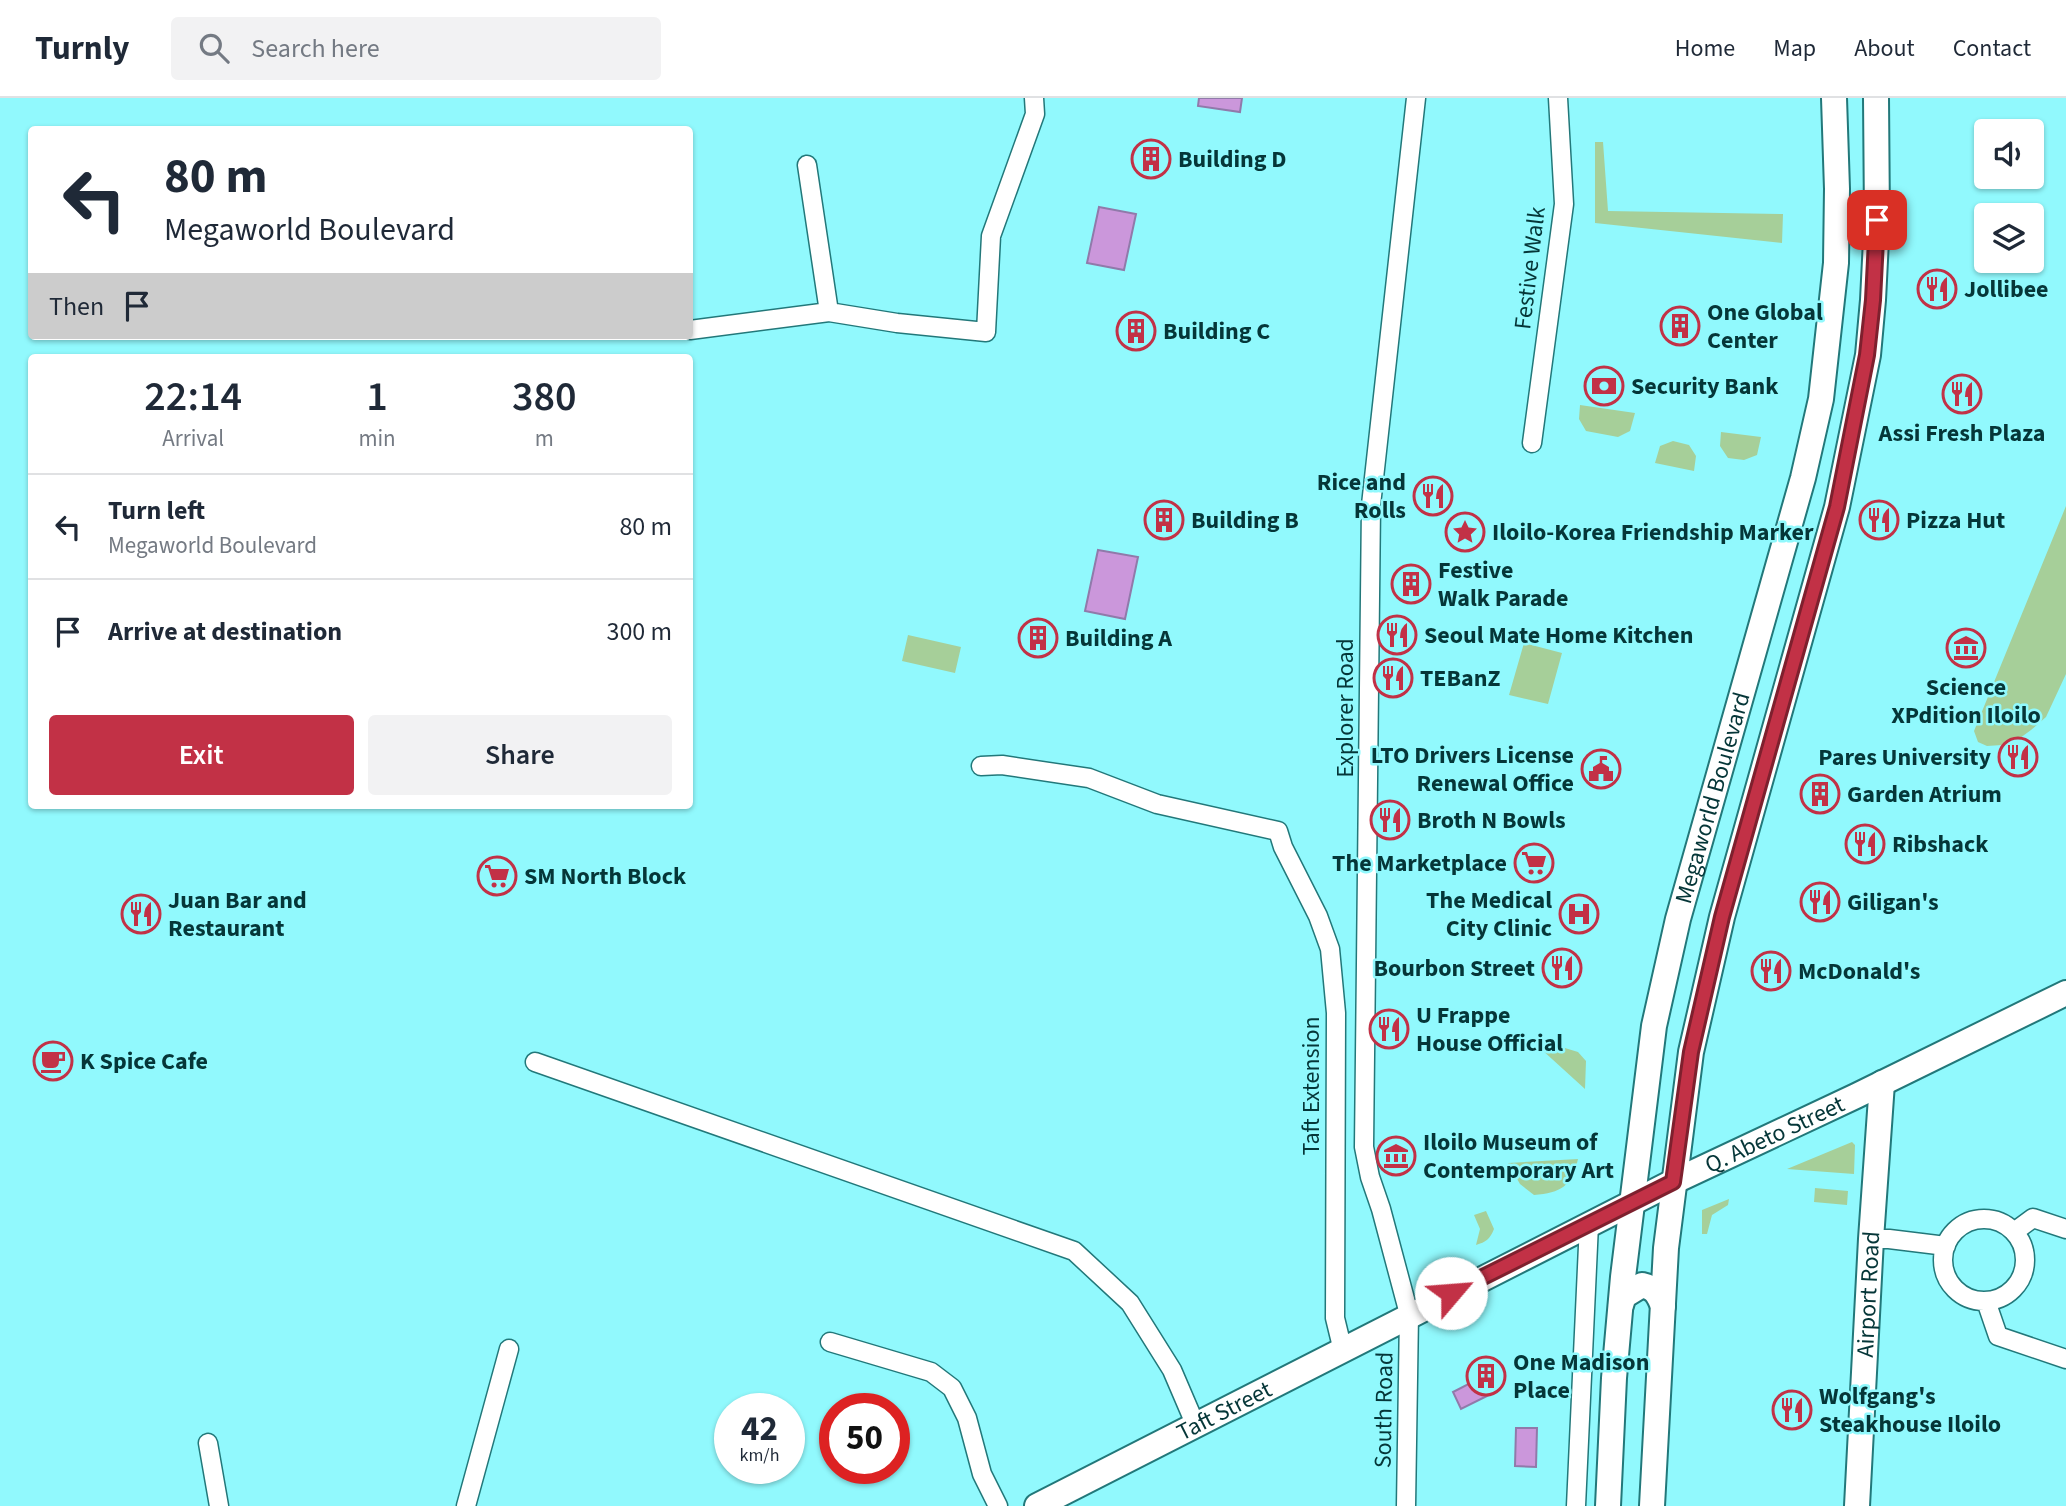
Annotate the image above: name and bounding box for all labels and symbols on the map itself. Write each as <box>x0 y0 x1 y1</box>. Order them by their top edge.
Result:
building icon: Building D <box>1130 138 1172 180</box>
place label: Building D <box>1178 142 1287 177</box>
pin <box>1847 190 1907 250</box>
street label: Festive Walk <box>1505 205 1555 331</box>
restaurant icon: Jollibee <box>1916 268 1958 310</box>
place label: Jollibee <box>1964 272 2049 307</box>
place label: One Global Center <box>1707 295 1823 358</box>
building icon: One Global Center <box>1659 305 1701 347</box>
building icon: Building C <box>1115 310 1157 352</box>
place label: Building C <box>1163 314 1270 349</box>
bank icon: Security Bank <box>1583 365 1625 407</box>
place label: Security Bank <box>1631 369 1779 404</box>
restaurant icon: Assi Fresh Plaza <box>1941 373 1983 415</box>
place label: Assi Fresh Plaza <box>1878 416 2045 451</box>
place label: Rice and Rolls <box>1317 465 1406 528</box>
restaurant icon: Rice and Rolls <box>1412 475 1454 517</box>
building icon: Building B <box>1143 499 1185 541</box>
restaurant icon: Pizza Hut <box>1858 499 1900 541</box>
place label: Building B <box>1191 503 1299 538</box>
place label: Pizza Hut <box>1906 503 2005 538</box>
place icon: Iloilo-Korea Friendship Marker <box>1444 511 1486 553</box>
place label: Iloilo-Korea Friendship Marker <box>1492 515 1814 550</box>
place label: Festive Walk Parade <box>1438 553 1569 616</box>
building icon: Festive Walk Parade <box>1390 563 1432 605</box>
restaurant icon: Seoul Mate Home Kitchen <box>1376 614 1418 656</box>
building icon: Building A <box>1017 617 1059 659</box>
place label: Seoul Mate Home Kitchen <box>1424 618 1693 653</box>
place label: Building A <box>1065 621 1172 656</box>
museum icon: Science XPdition Iloilo <box>1945 627 1987 669</box>
street label: Explorer Road <box>1328 638 1363 778</box>
restaurant icon: TEBanZ <box>1372 657 1414 699</box>
place label: TEBanZ <box>1420 661 1500 696</box>
place label: Science XPdition Iloilo <box>1891 670 2041 733</box>
street label: Megaworld Boulevard <box>1666 688 1759 908</box>
restaurant icon: Pares University <box>1997 736 2039 778</box>
place label: LTO Drivers License Renewal Office <box>1371 738 1574 801</box>
place label: Pares University <box>1818 740 1991 775</box>
public building icon: LTO Drivers License Renewal Office <box>1580 748 1622 790</box>
building icon: Garden Atrium <box>1799 773 1841 815</box>
place label: Garden Atrium <box>1847 777 2002 812</box>
restaurant icon: Broth N Bowls <box>1369 799 1411 841</box>
place label: Broth N Bowls <box>1417 803 1566 838</box>
restaurant icon: Ribshack <box>1844 823 1886 865</box>
place label: Ribshack <box>1892 827 1989 862</box>
supermarket icon: The Marketplace <box>1513 842 1555 884</box>
place label: The Marketplace <box>1332 846 1507 881</box>
supermarket icon: SM North Block <box>476 855 518 897</box>
place label: SM North Block <box>524 859 687 894</box>
restaurant icon: Giligan's <box>1799 881 1841 923</box>
place label: Juan Bar and Restaurant <box>168 883 307 946</box>
place label: The Medical City Clinic <box>1426 883 1552 946</box>
place label: Giligan's <box>1847 885 1939 920</box>
restaurant icon: Juan Bar and Restaurant <box>120 893 162 935</box>
hospital icon: The Medical City Clinic <box>1558 893 1600 935</box>
restaurant icon: Bourbon Street <box>1541 947 1583 989</box>
restaurant icon: McDonald's <box>1750 950 1792 992</box>
place label: Bourbon Street <box>1373 951 1535 986</box>
place label: McDonald's <box>1798 954 1920 989</box>
place label: U Frappe House Official <box>1416 998 1563 1061</box>
restaurant icon: U Frappe House Official <box>1368 1008 1410 1050</box>
street label: Taft Extension <box>1294 1016 1329 1156</box>
cafe icon: K Spice Cafe <box>32 1040 74 1082</box>
place label: K Spice Cafe <box>80 1044 208 1079</box>
street label: Q. Abeto Street <box>1699 1086 1850 1182</box>
place label: Iloilo Museum of Contemporary Art <box>1423 1125 1614 1188</box>
museum icon: Iloilo Museum of Contemporary Art <box>1375 1135 1417 1177</box>
street label: Airport Road <box>1847 1230 1889 1358</box>
position arrow <box>1414 1256 1488 1330</box>
place label: One Madison Place <box>1513 1345 1649 1408</box>
street label: South Road <box>1365 1352 1403 1468</box>
building icon: One Madison Place <box>1465 1355 1507 1397</box>
street label: Taft Street <box>1171 1372 1278 1450</box>
place label: Wolfgang's Steakhouse Iloilo <box>1819 1379 2001 1442</box>
restaurant icon: Wolfgang's Steakhouse Iloilo <box>1771 1389 1813 1431</box>
speed limit sign: 50 <box>819 1393 910 1484</box>

